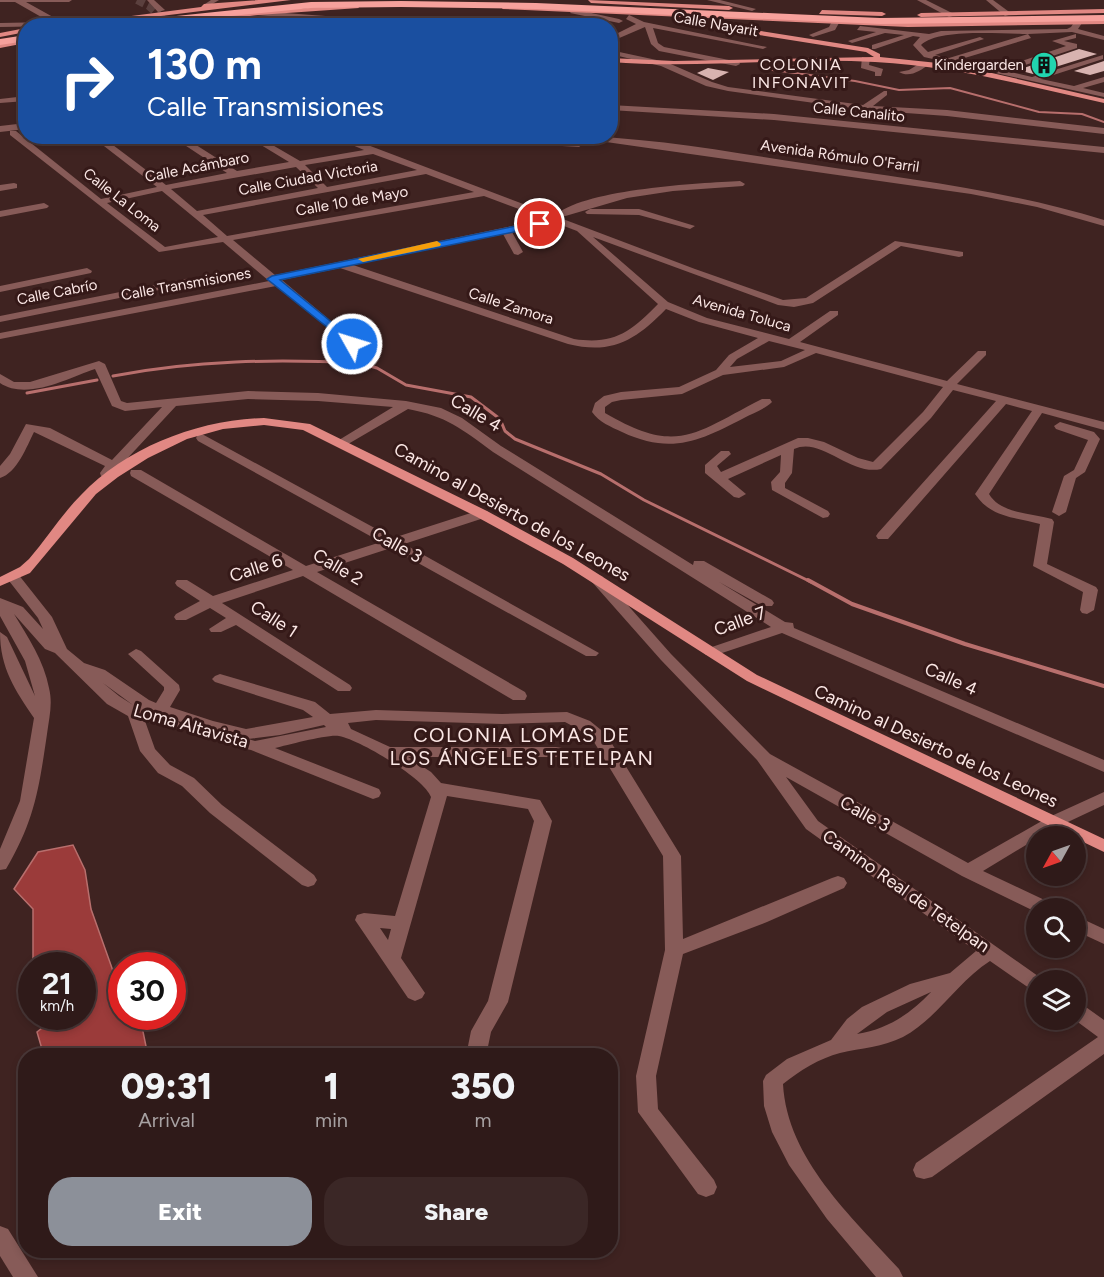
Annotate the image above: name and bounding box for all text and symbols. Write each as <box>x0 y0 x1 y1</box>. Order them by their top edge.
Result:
street label: Calle Nayarit <box>672 8 760 40</box>
text: 130 m <box>147 39 262 90</box>
icon: right <box>48 42 126 120</box>
building icon: Kindergarden <box>1029 50 1059 80</box>
district label: COLONIA INFONAVIT <box>752 55 850 92</box>
place label: Kindergarden <box>934 56 1024 74</box>
text: Calle Transmisiones <box>147 90 384 123</box>
street label: Calle Canalito <box>812 98 906 126</box>
street label: Avenida Rómulo O'Farril <box>760 136 920 176</box>
street label: Calle Acámbaro <box>143 148 251 186</box>
street label: Calle Ciudad Victoria <box>237 157 379 199</box>
street label: Calle La Loma <box>80 164 164 236</box>
street label: Calle 10 de Mayo <box>294 182 410 220</box>
pin <box>514 198 565 249</box>
icon: arrive <box>523 207 556 240</box>
street label: Calle Transmisiones <box>120 264 252 304</box>
street label: Calle Cabrío <box>15 275 99 309</box>
street label: Calle Zamora <box>466 284 556 328</box>
street label: Avenida Toluca <box>691 290 793 336</box>
position arrow <box>320 312 384 376</box>
street label: Calle 4 <box>447 389 505 437</box>
street label: Camino al Desierto de los Leones <box>390 438 634 586</box>
street label: Calle 3 <box>368 522 426 568</box>
street label: Calle 2 <box>309 544 367 590</box>
street label: Calle 6 <box>227 549 285 587</box>
street label: Calle 1 <box>246 596 302 642</box>
street label: Calle 7 <box>711 601 769 641</box>
street label: Calle 4 <box>921 658 981 700</box>
street label: Camino al Desierto de los Leones <box>811 680 1061 812</box>
street label: Loma Altavista <box>131 699 251 753</box>
district label: COLONIA LOMAS DE LOS ÁNGELES TETELPAN <box>389 723 655 770</box>
street label: Calle 3 <box>836 791 894 837</box>
street label: Camino Real de Tetelpan <box>818 825 994 957</box>
north arrow <box>1026 826 1086 886</box>
map controls <box>1026 826 1086 1030</box>
button: search <box>1026 898 1086 958</box>
speed limit sign: 30 <box>108 952 186 1030</box>
text: 21 <box>42 965 72 1002</box>
button: layers <box>1026 970 1086 1030</box>
text: km/h <box>40 997 74 1015</box>
text: 09:31 <box>121 1065 212 1108</box>
text: 1 <box>324 1065 339 1108</box>
text: 350 <box>451 1065 515 1108</box>
text: Arrival <box>138 1108 195 1132</box>
text: min <box>315 1108 348 1132</box>
text: m <box>474 1108 491 1132</box>
button: Exit <box>48 1177 312 1246</box>
button: Share <box>324 1177 588 1246</box>

